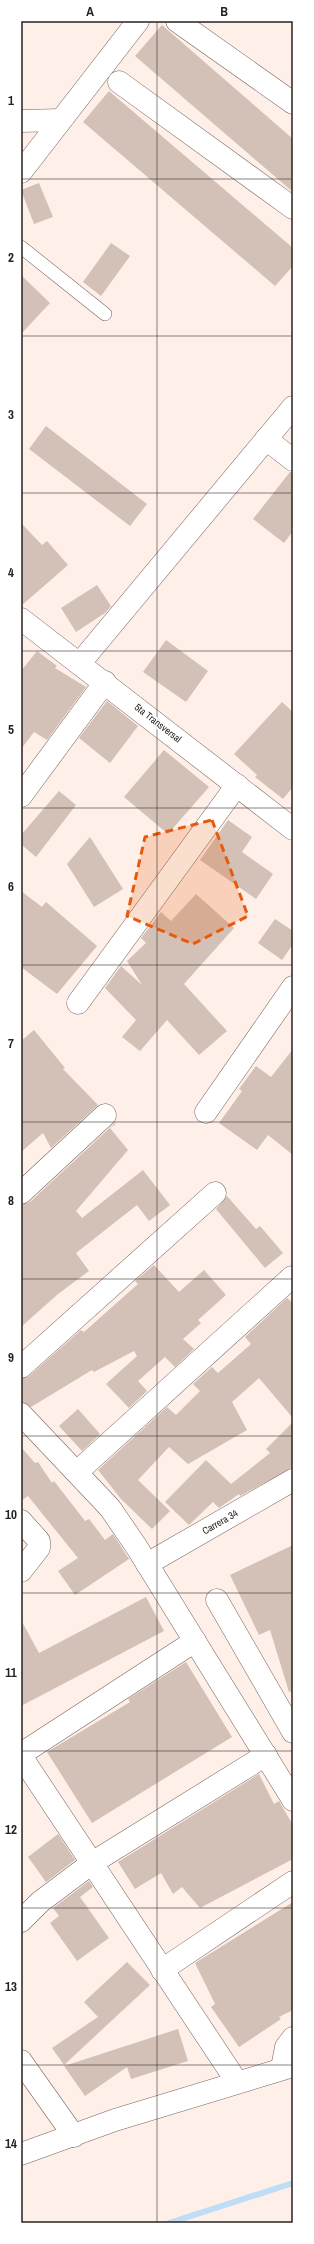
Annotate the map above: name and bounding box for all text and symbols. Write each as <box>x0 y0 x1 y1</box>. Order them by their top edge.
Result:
text: A <box>86 3 94 20</box>
text: B <box>220 3 228 20</box>
text: 1 <box>8 92 14 109</box>
text: 2 <box>8 249 14 266</box>
text: 3 <box>8 406 14 423</box>
text: 4 <box>8 564 14 581</box>
street label: 5ta Transversal <box>132 701 184 745</box>
text: 5 <box>8 721 14 738</box>
text: 6 <box>8 878 14 895</box>
text: 7 <box>8 1035 14 1052</box>
text: 8 <box>8 1192 14 1209</box>
text: 9 <box>8 1349 14 1366</box>
text: 10 <box>5 1506 17 1523</box>
street label: Carrera 34 <box>200 1506 241 1537</box>
text: 11 <box>5 1664 17 1681</box>
text: 12 <box>5 1821 17 1838</box>
text: 13 <box>5 1978 17 1995</box>
text: 14 <box>5 2135 17 2152</box>

